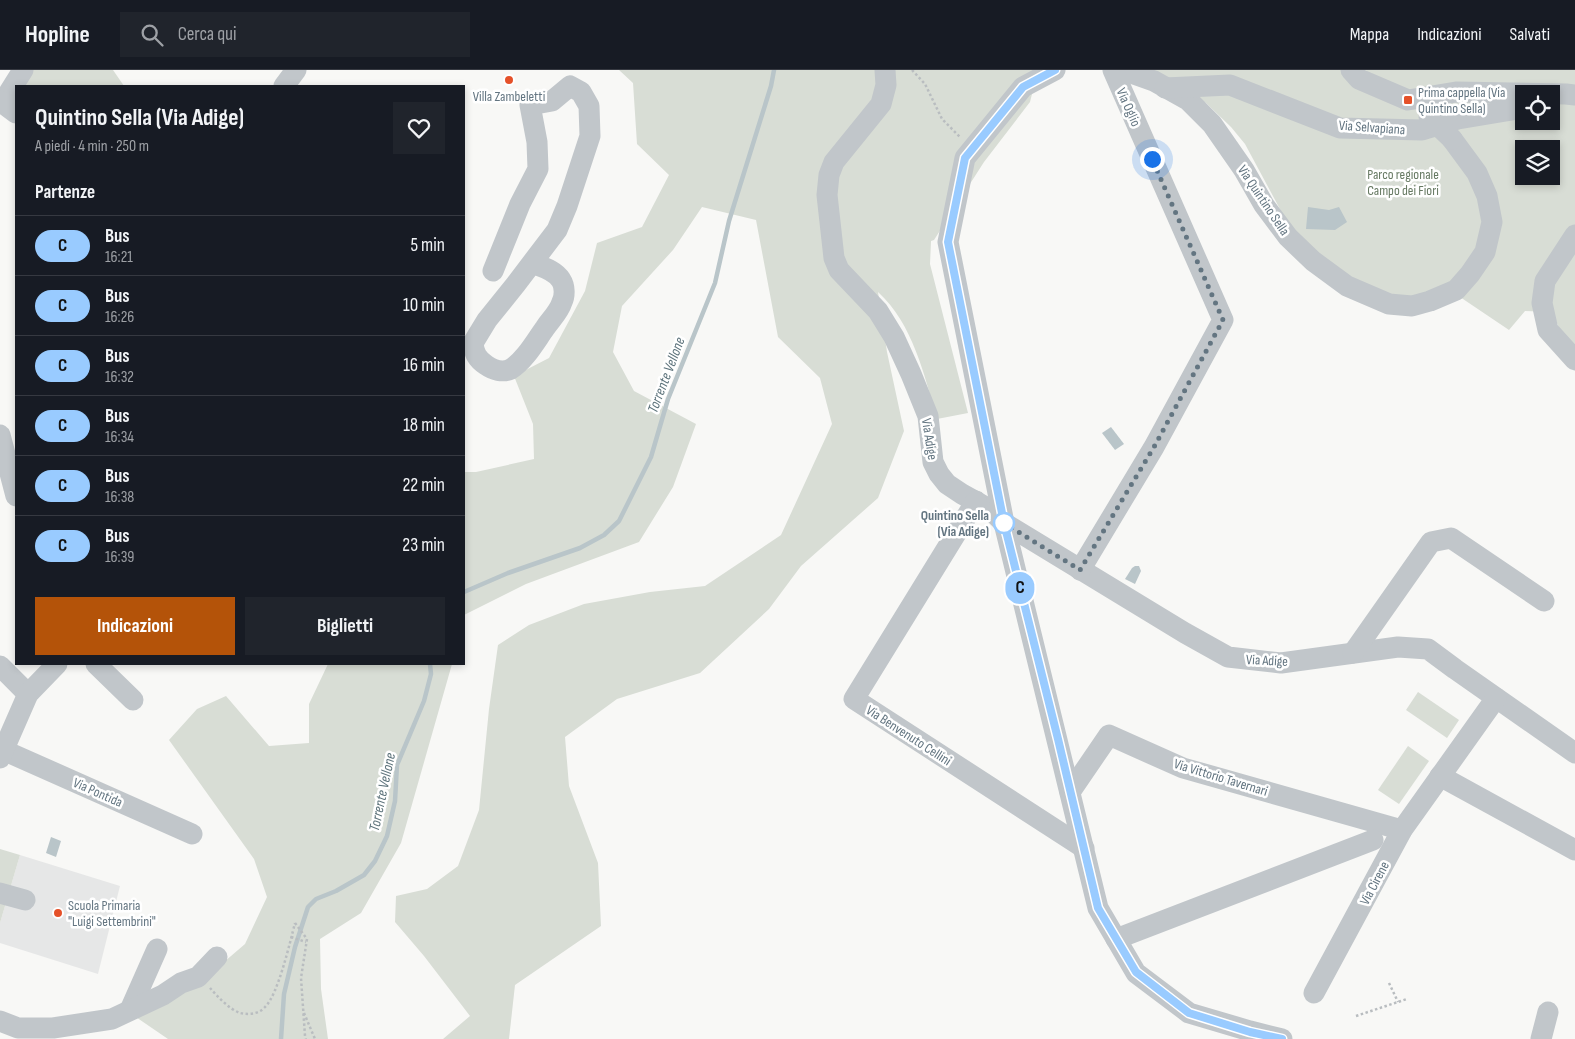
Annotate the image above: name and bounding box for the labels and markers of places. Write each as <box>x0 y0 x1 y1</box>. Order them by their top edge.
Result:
marker: Villa Zambeletti <box>503 74 515 86</box>
place label: Prima cappella (Via Quintino Sella) <box>1418 84 1505 117</box>
place label: Villa Zambeletti <box>473 88 545 105</box>
marker: Prima cappella (Via Quintino Sella) <box>1402 94 1414 106</box>
place label: Quintino Sella (Via Adige) <box>921 507 989 540</box>
marker: Quintino Sella (Via Adige) <box>993 512 1015 534</box>
place label: Scuola Primaria "Luigi Settembrini" <box>68 897 156 930</box>
marker: Scuola Primaria "Luigi Settembrini" <box>52 907 64 919</box>

